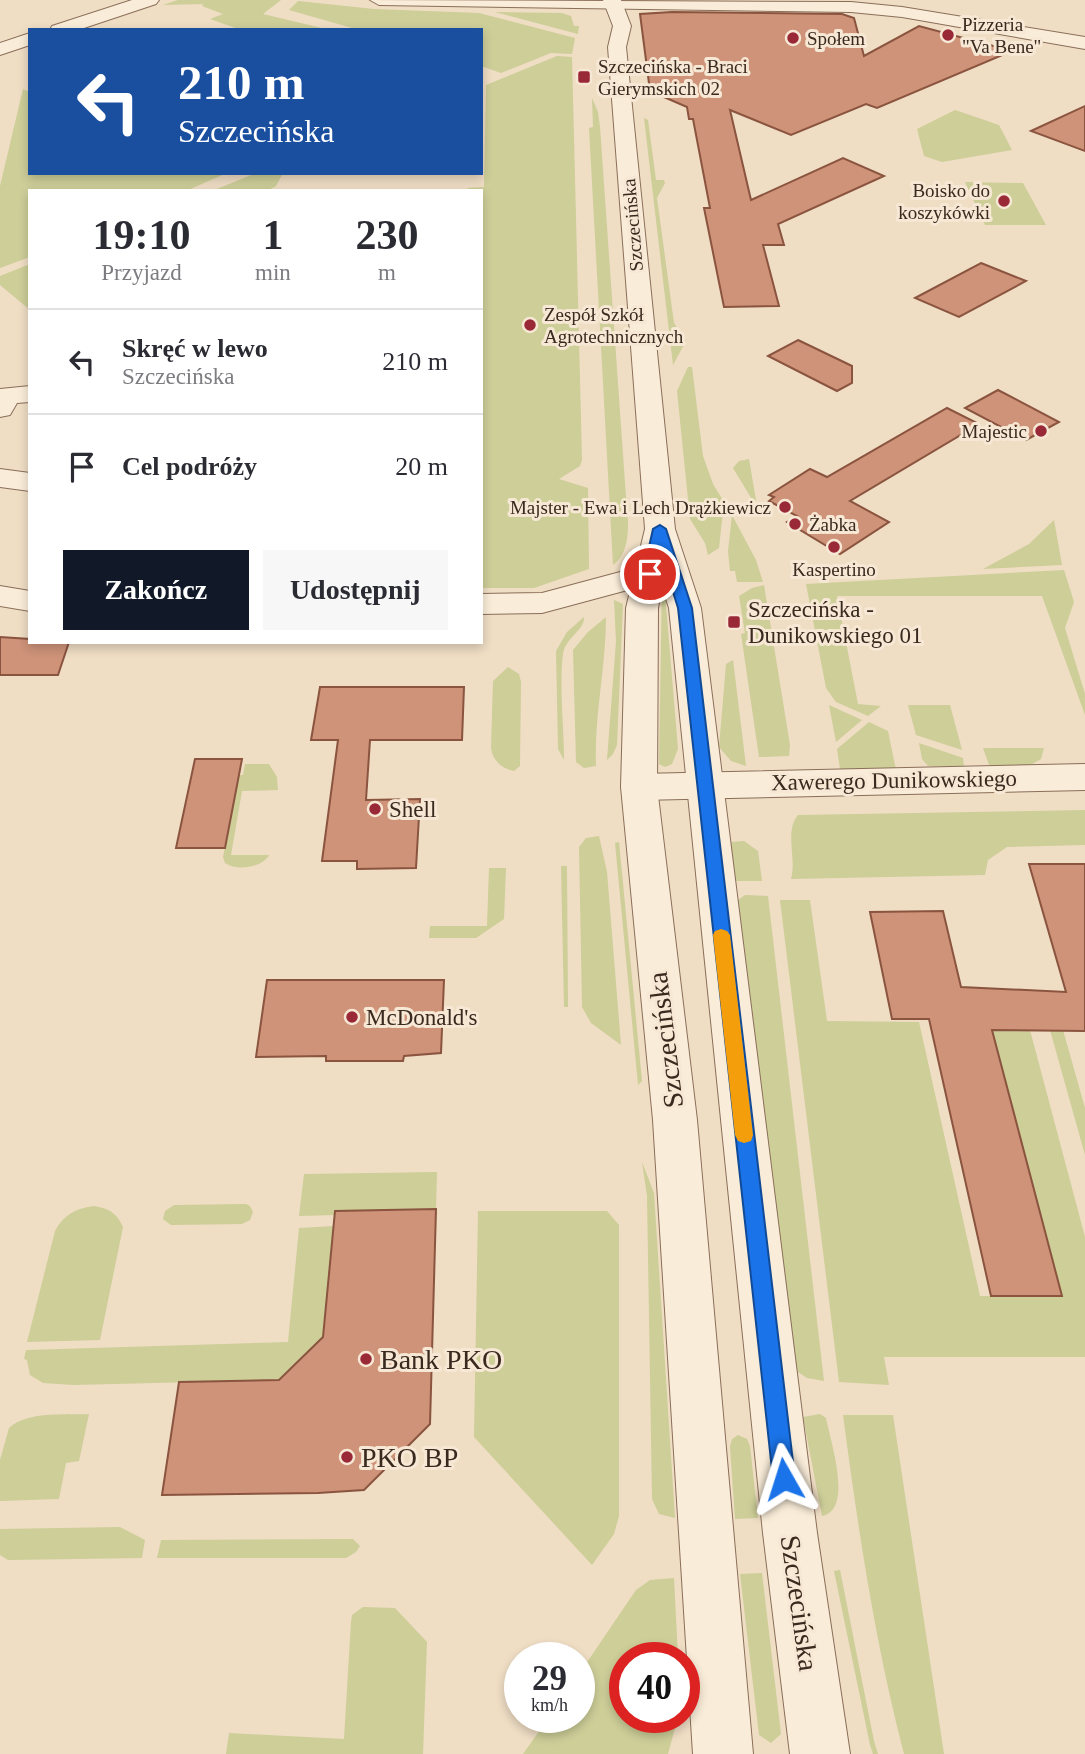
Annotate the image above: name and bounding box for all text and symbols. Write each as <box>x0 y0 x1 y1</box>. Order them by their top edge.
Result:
place label: Pizzeria "Va Bene" <box>962 14 1041 57</box>
marker: Pizzeria "Va Bene" <box>940 27 956 43</box>
place label: Społem <box>807 28 865 49</box>
marker: Społem <box>785 30 801 46</box>
text: 210 m <box>178 55 305 110</box>
icon: left <box>63 56 154 147</box>
place label: Szczecińska - Braci Gierymskich 02 <box>598 56 748 99</box>
marker: Szczecińska - Braci Gierymskich 02 <box>576 69 592 85</box>
text: Szczecińska <box>178 113 334 149</box>
street label: Szczecińska <box>618 177 647 272</box>
place label: Boisko do koszykówki <box>898 180 990 223</box>
marker: Boisko do koszykówki <box>996 193 1012 209</box>
text: 19:10 <box>93 212 191 258</box>
text: 1 <box>262 212 283 258</box>
text: 230 <box>355 212 418 258</box>
text: Przyjazd <box>101 260 182 285</box>
text: min <box>255 260 291 285</box>
text: m <box>378 260 396 285</box>
place label: Zespół Szkół Agrotechnicznych <box>544 304 684 347</box>
marker: Zespół Szkół Agrotechnicznych <box>522 317 538 333</box>
text: Skręć w lewo <box>122 334 268 363</box>
icon: left <box>63 343 101 381</box>
text: 210 m <box>382 347 448 376</box>
text: Szczecińska <box>122 364 234 389</box>
place label: Majestic <box>962 421 1027 442</box>
marker: Majestic <box>1033 423 1049 439</box>
icon: arrive <box>63 448 101 486</box>
text: Cel podróży <box>122 452 257 481</box>
text: 20 m <box>395 452 448 481</box>
place label: Majster - Ewa i Lech Drążkiewicz <box>510 497 771 518</box>
marker: Majster - Ewa i Lech Drążkiewicz <box>777 499 793 515</box>
place label: Żabka <box>809 514 857 535</box>
marker: Żabka <box>787 516 803 532</box>
marker: Kaspertino <box>826 539 842 555</box>
pin <box>620 544 680 604</box>
button: Zakończ <box>63 550 249 630</box>
button: Udostępnij <box>263 550 448 630</box>
icon: arrive <box>631 555 669 593</box>
place label: Kaspertino <box>792 559 876 580</box>
place label: Szczecińska - Dunikowskiego 01 <box>748 597 922 648</box>
marker: Szczecińska - Dunikowskiego 01 <box>726 614 742 630</box>
street label: Xawerego Dunikowskiego <box>771 766 1017 795</box>
place label: Shell <box>389 797 436 822</box>
marker: Shell <box>367 801 383 817</box>
street label: Szczecińska <box>642 970 689 1110</box>
place label: McDonald's <box>366 1005 478 1030</box>
marker: McDonald's <box>344 1009 360 1025</box>
place label: Bank PKO <box>380 1344 502 1375</box>
marker: Bank PKO <box>358 1351 374 1367</box>
place label: PKO BP <box>361 1442 458 1473</box>
position arrow <box>747 1442 821 1516</box>
marker: PKO BP <box>339 1449 355 1465</box>
street label: Szczecińska <box>775 1533 824 1674</box>
speed limit sign: 40 <box>609 1642 700 1733</box>
text: 29 <box>532 1659 567 1698</box>
text: km/h <box>531 1695 568 1715</box>

